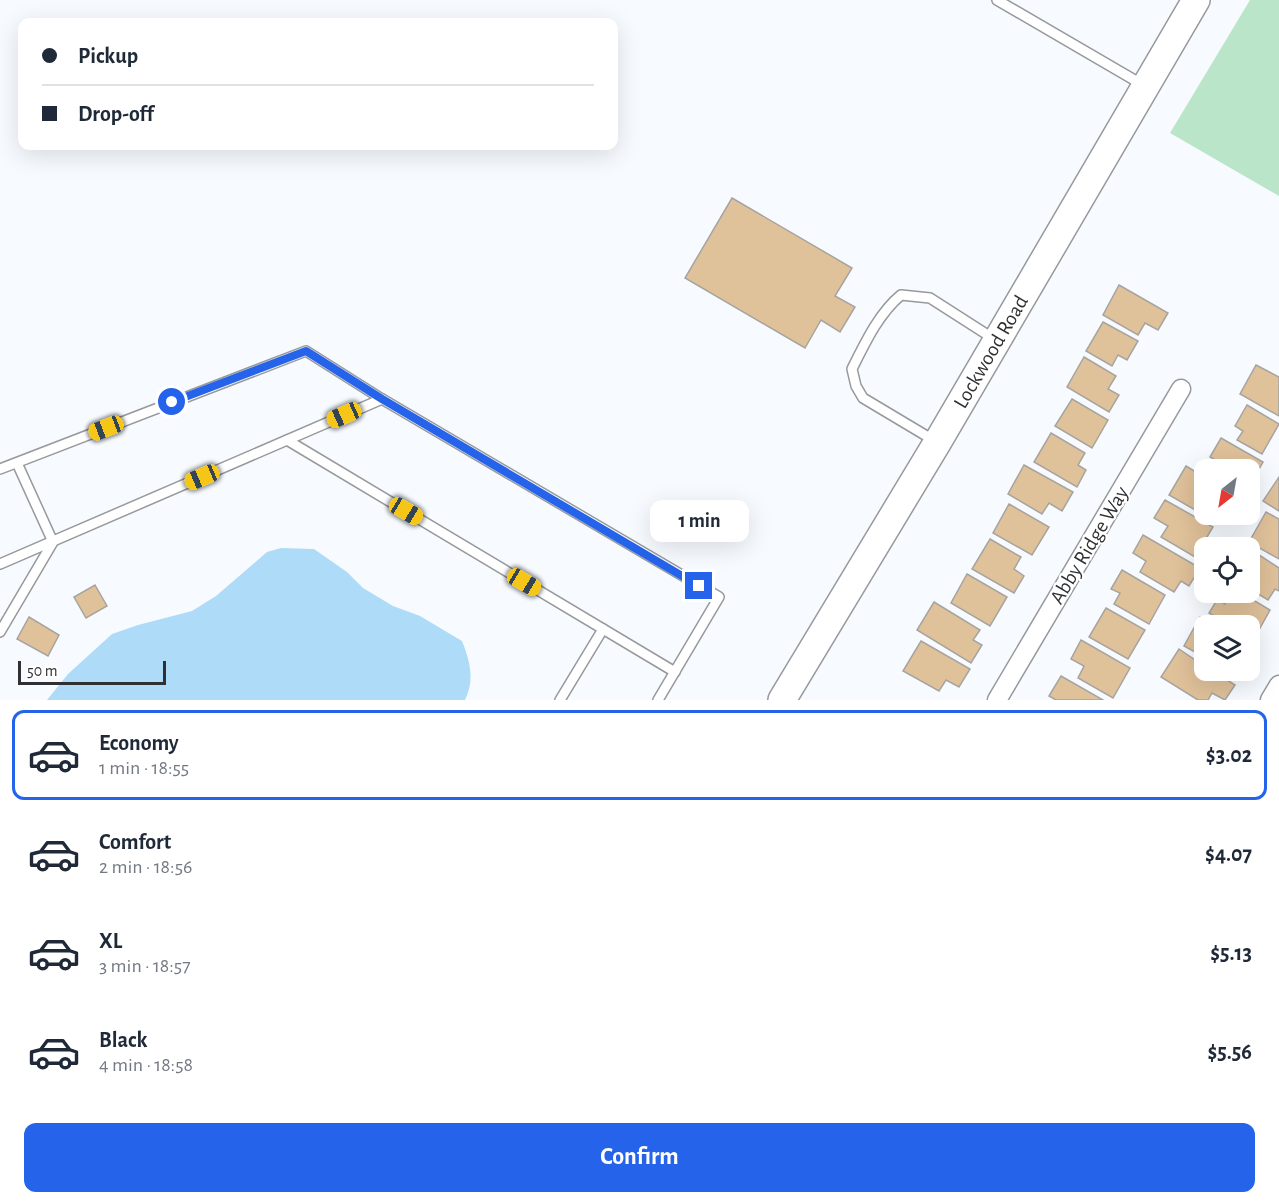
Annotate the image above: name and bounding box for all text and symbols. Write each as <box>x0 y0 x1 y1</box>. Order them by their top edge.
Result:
text: Pickup <box>78 45 138 67</box>
text: Drop-off <box>78 103 154 125</box>
street label: Lockwood Road <box>950 292 1032 412</box>
route start <box>158 388 185 415</box>
car <box>324 399 364 431</box>
car <box>86 413 126 443</box>
north arrow <box>1194 459 1260 525</box>
map controls <box>1194 459 1260 681</box>
car <box>182 462 222 492</box>
street label: Abby Ridge Way <box>1046 483 1133 608</box>
car <box>386 494 426 528</box>
callout: 1 min <box>650 499 748 541</box>
text: 1 min <box>678 511 721 531</box>
button: locate <box>1194 537 1260 603</box>
car <box>504 565 544 599</box>
route end <box>685 572 712 599</box>
button: layers <box>1194 615 1260 681</box>
scale bar <box>18 658 166 686</box>
text: 50 m <box>27 663 58 679</box>
icon: car <box>27 728 81 782</box>
text: Economy <box>99 732 179 754</box>
text: $3.02 <box>1206 744 1252 766</box>
text: 1 min · 18:55 <box>99 758 189 778</box>
icon: car <box>27 827 81 881</box>
text: Comfort <box>99 831 171 853</box>
text: $4.07 <box>1205 843 1252 865</box>
text: 2 min · 18:56 <box>99 857 192 877</box>
icon: car <box>27 926 81 980</box>
text: XL <box>99 930 122 952</box>
text: $5.13 <box>1210 942 1252 964</box>
text: 3 min · 18:57 <box>99 956 191 976</box>
icon: car <box>27 1025 81 1079</box>
text: Black <box>99 1029 147 1051</box>
text: $5.56 <box>1207 1041 1252 1063</box>
text: 4 min · 18:58 <box>99 1055 193 1075</box>
button: Confirm <box>24 1123 1255 1192</box>

